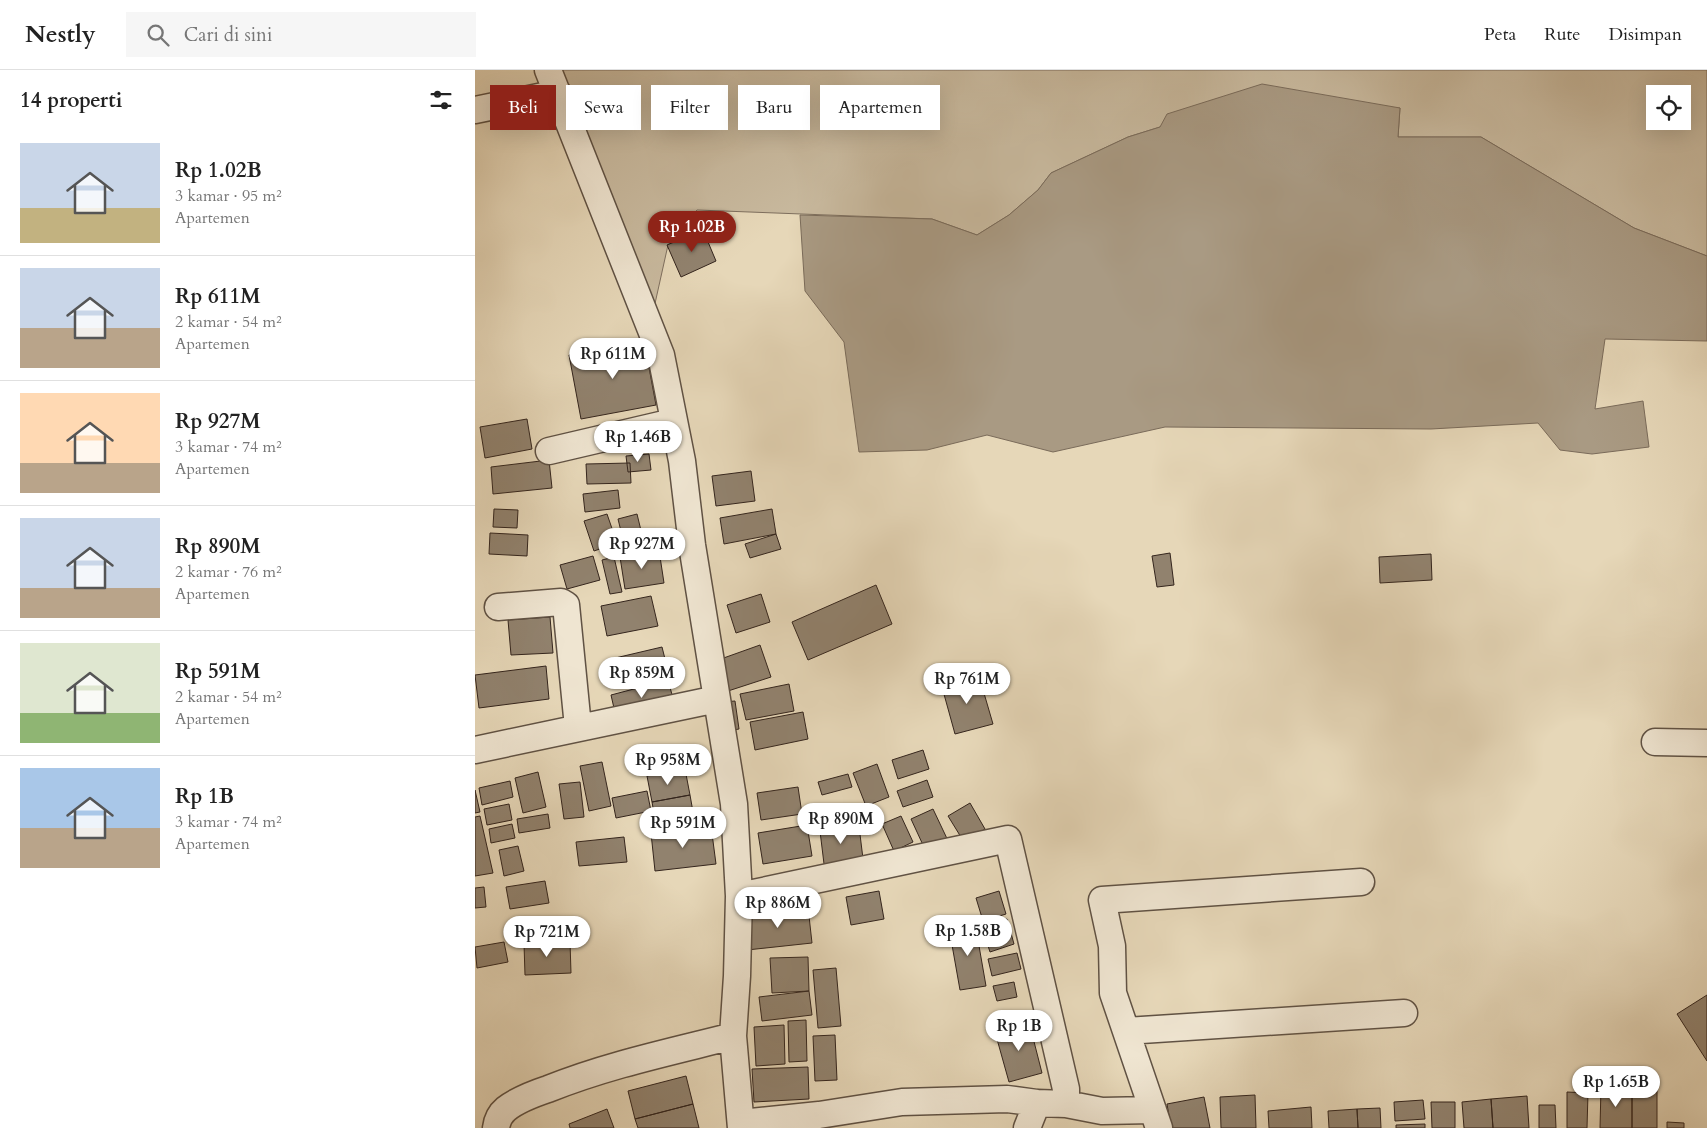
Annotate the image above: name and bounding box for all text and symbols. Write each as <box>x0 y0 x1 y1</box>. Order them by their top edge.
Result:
search box <box>126 12 476 57</box>
text: Nestly <box>25 18 96 51</box>
icon: search <box>144 21 172 49</box>
text: Cari di sini <box>184 22 272 48</box>
text: Peta <box>1484 22 1516 47</box>
text: Rute <box>1544 22 1580 47</box>
text: Disimpan <box>1608 22 1682 47</box>
chip: Beli <box>490 85 556 130</box>
chip: Sewa <box>566 85 641 130</box>
chip: Filter <box>651 85 728 130</box>
chip: Baru <box>738 85 810 130</box>
chip: Apartemen <box>820 85 940 130</box>
map controls <box>1646 85 1691 130</box>
button: locate <box>1646 85 1691 130</box>
text: 14 properti <box>20 86 122 115</box>
icon: filters <box>427 86 455 114</box>
text: Rp 1.02B <box>175 156 262 185</box>
icon: home <box>60 163 120 223</box>
text: 3 kamar · 95 m² <box>175 185 281 207</box>
text: Apartemen <box>175 207 250 229</box>
pin: Rp 1.02B <box>640 210 744 253</box>
text: Rp 1.02B <box>659 216 725 238</box>
text: Rp 611M <box>175 282 261 311</box>
icon: home <box>60 288 120 348</box>
text: 2 kamar · 54 m² <box>175 311 281 333</box>
text: Apartemen <box>175 333 250 355</box>
pin: Rp 611M <box>567 338 659 380</box>
text: Rp 611M <box>580 343 646 365</box>
text: Rp 927M <box>175 407 261 436</box>
icon: home <box>60 413 120 473</box>
pin: Rp 1.46B <box>586 420 690 463</box>
text: Rp 1.46B <box>605 426 671 448</box>
text: 3 kamar · 74 m² <box>175 436 281 458</box>
text: Apartemen <box>175 458 250 480</box>
pin: Rp 927M <box>596 528 688 570</box>
text: Rp 890M <box>175 532 261 561</box>
text: Rp 927M <box>609 533 675 555</box>
icon: home <box>60 538 120 598</box>
text: 2 kamar · 76 m² <box>175 561 281 583</box>
text: Apartemen <box>175 583 250 605</box>
pin: Rp 859M <box>596 656 688 699</box>
text: Rp 591M <box>175 657 261 686</box>
text: Rp 859M <box>609 662 675 684</box>
pin: Rp 761M <box>921 662 1013 705</box>
icon: home <box>60 663 120 723</box>
text: Rp 761M <box>934 668 1000 690</box>
text: 2 kamar · 54 m² <box>175 686 281 708</box>
text: Apartemen <box>175 708 250 730</box>
pin: Rp 958M <box>622 744 714 786</box>
text: Rp 958M <box>635 749 701 771</box>
text: Rp 1B <box>175 782 234 811</box>
icon: home <box>60 788 120 848</box>
pin: Rp 890M <box>795 802 887 845</box>
pin: Rp 591M <box>637 806 729 849</box>
text: Rp 890M <box>808 808 874 830</box>
text: 3 kamar · 74 m² <box>175 811 281 833</box>
text: Rp 591M <box>650 812 716 834</box>
text: Apartemen <box>175 833 250 855</box>
pin: Rp 886M <box>732 886 824 929</box>
text: Rp 886M <box>745 892 811 914</box>
pin: Rp 1.58B <box>916 914 1020 957</box>
pin: Rp 721M <box>501 916 593 958</box>
text: Rp 1.58B <box>935 920 1001 942</box>
text: Rp 721M <box>514 921 580 943</box>
pin: Rp 1B <box>984 1010 1054 1052</box>
text: Rp 1B <box>997 1015 1041 1037</box>
pin: Rp 1.65B <box>1564 1066 1668 1108</box>
text: Rp 1.65B <box>1583 1071 1649 1093</box>

